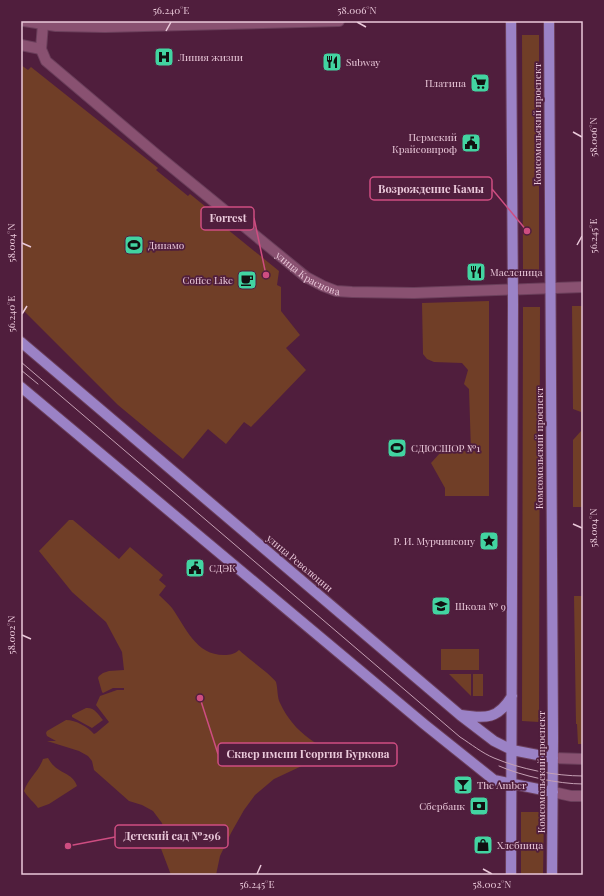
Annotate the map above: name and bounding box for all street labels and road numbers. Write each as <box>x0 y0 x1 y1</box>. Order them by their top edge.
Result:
street label: Комсомольский проспект <box>530 62 544 185</box>
street label: улица Краснова <box>272 247 340 298</box>
street label: Комсомольский проспект <box>532 386 546 509</box>
street label: улица Революции <box>263 530 336 595</box>
street label: Комсомольский проспект <box>534 710 548 833</box>

